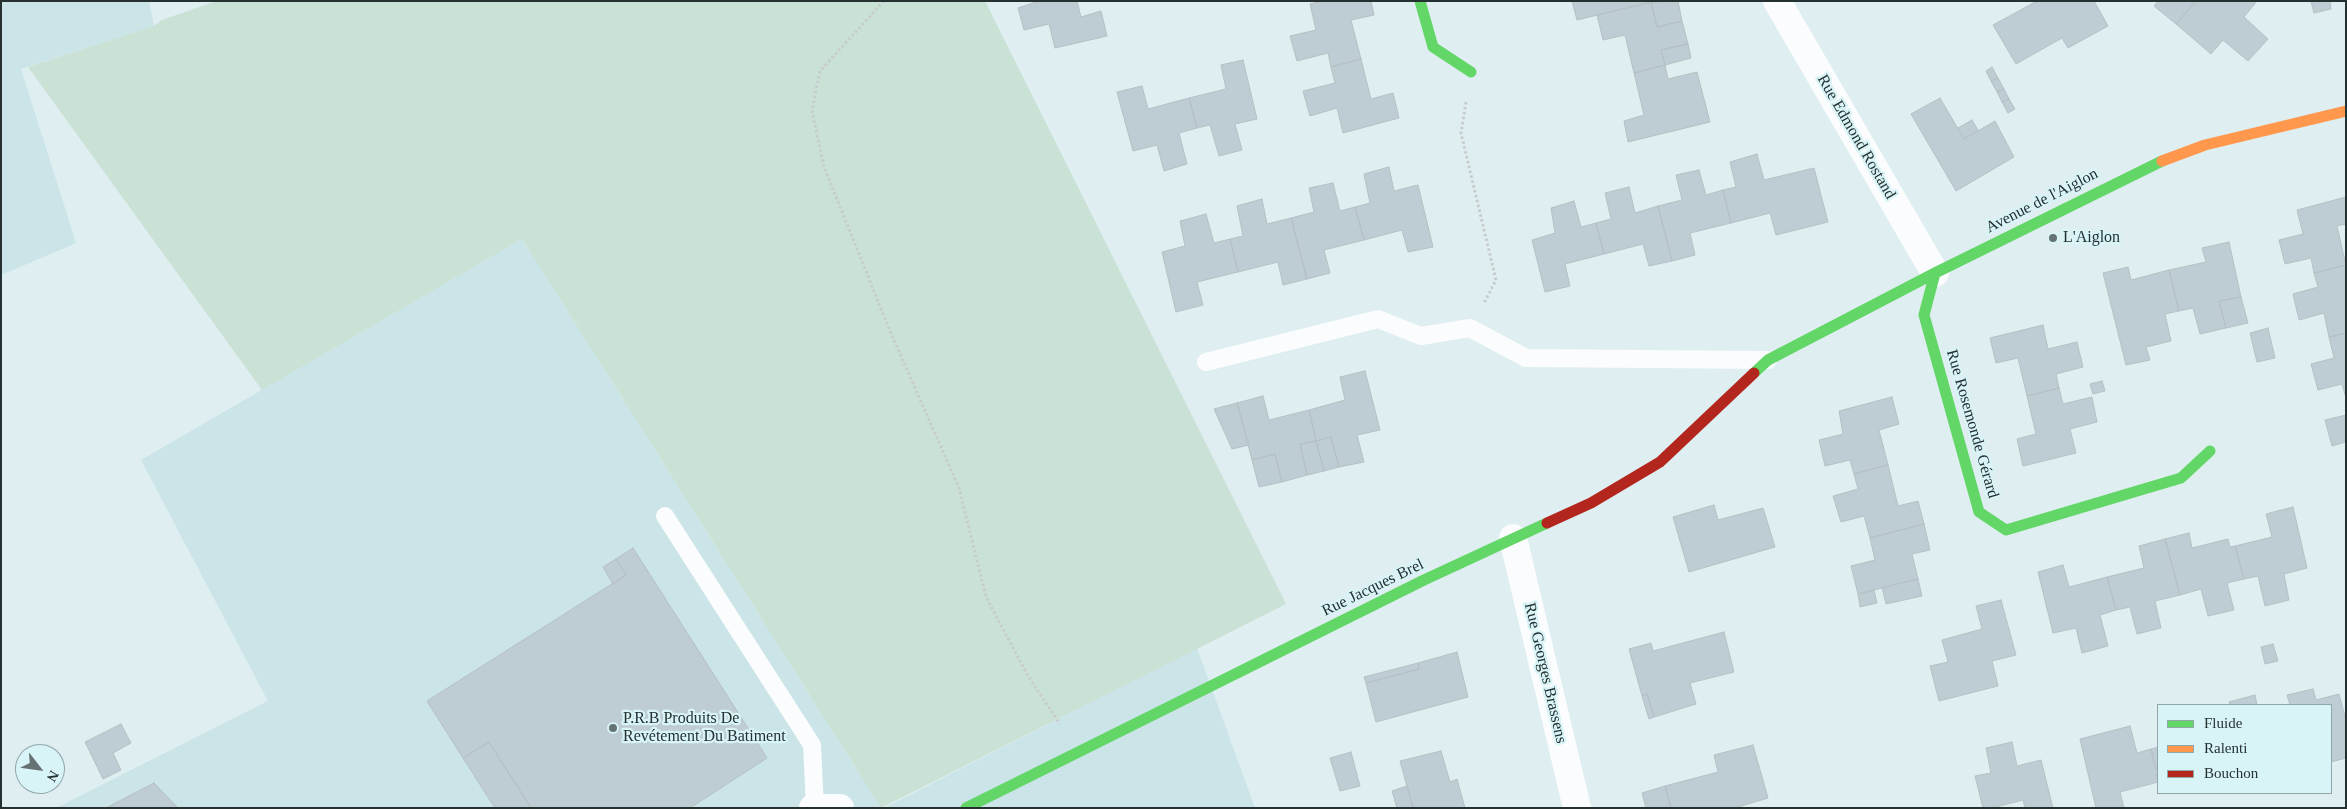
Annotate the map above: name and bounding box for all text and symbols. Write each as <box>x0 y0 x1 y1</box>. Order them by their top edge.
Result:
street label: Rue Edmond Rostand <box>1813 71 1899 203</box>
street label: Avenue de l'Aiglon <box>1983 164 2101 238</box>
place label: L'Aiglon <box>2063 228 2120 248</box>
marker: L'Aiglon <box>2047 232 2059 244</box>
street label: Rue Rosemonde Gérard <box>1942 347 2002 501</box>
street label: Rue Jacques Brel <box>1319 555 1427 621</box>
street label: Rue Georges Brassens <box>1519 601 1571 745</box>
legend <box>2157 704 2332 794</box>
place label: P.R.B Produits De Revétement Du Batiment <box>623 709 786 747</box>
text: Fluide <box>2204 715 2242 731</box>
marker: P.R.B Produits De Revétement Du Batiment <box>607 722 619 734</box>
text: Ralenti <box>2204 740 2247 756</box>
north arrow <box>15 744 65 794</box>
text: Bouchon <box>2204 765 2258 781</box>
text: N <box>44 768 62 784</box>

